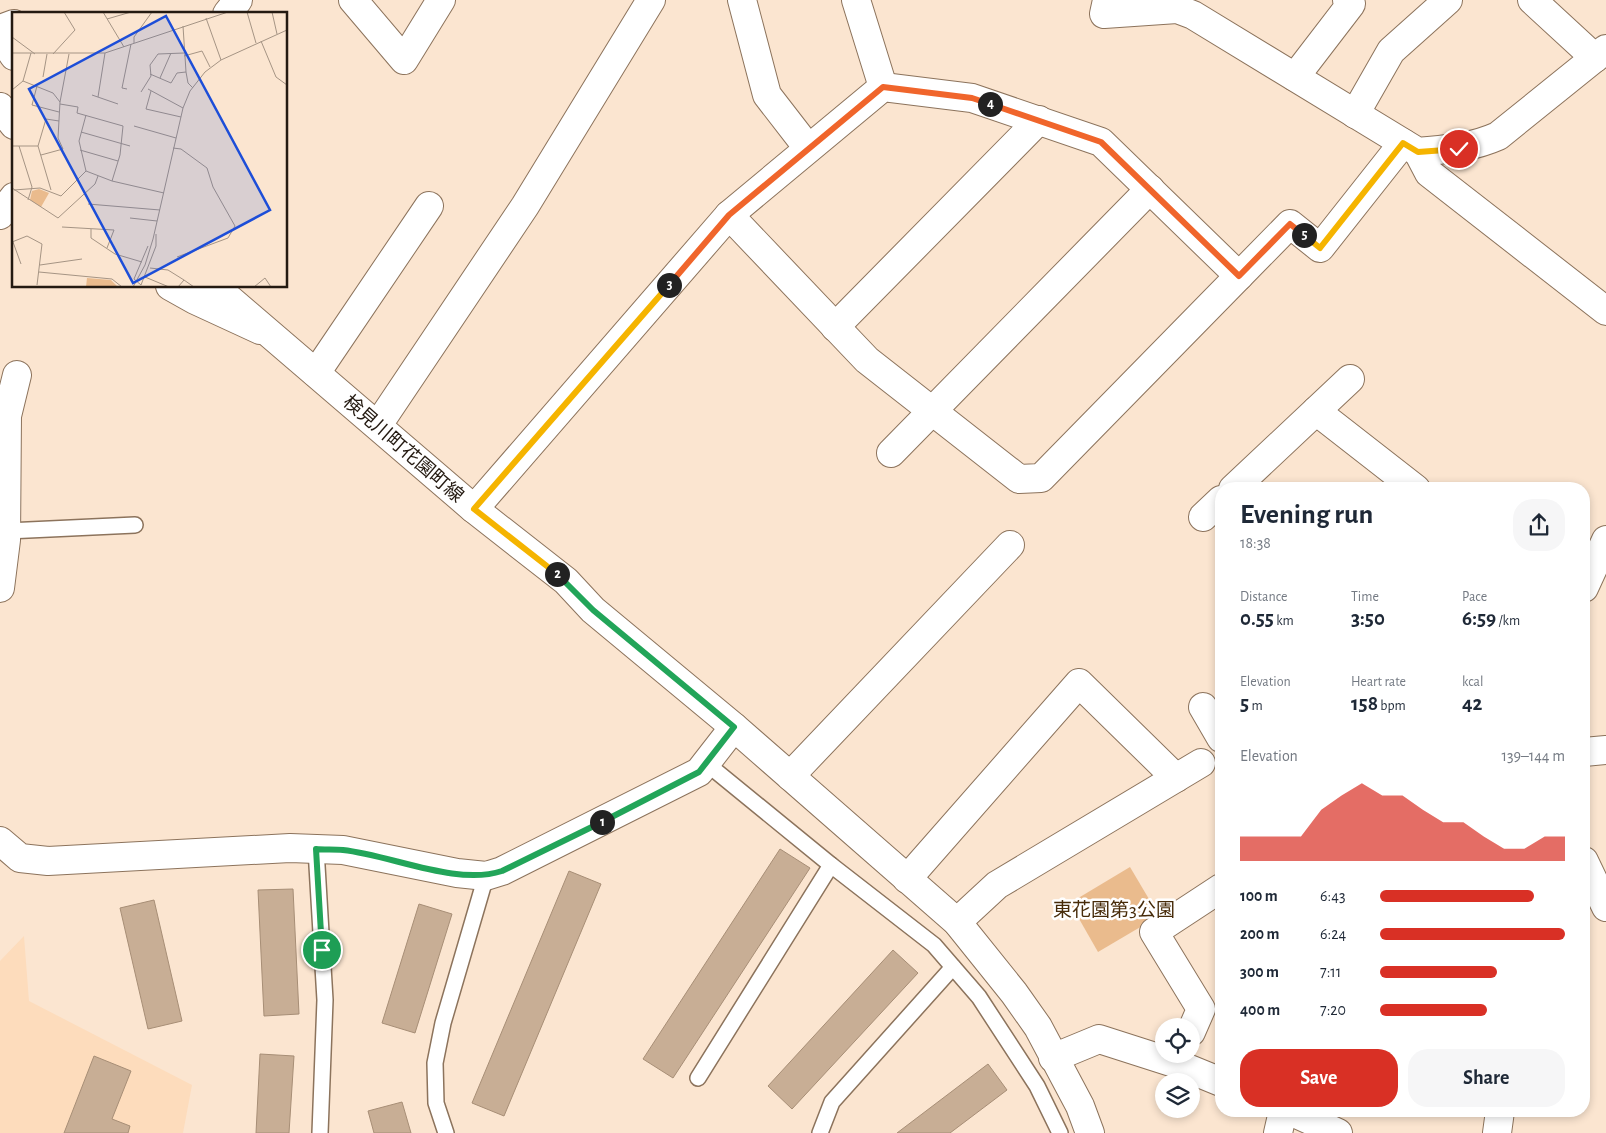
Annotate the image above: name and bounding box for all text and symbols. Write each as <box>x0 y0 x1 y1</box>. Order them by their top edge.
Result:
inset map <box>12 12 288 288</box>
pin: 4 <box>978 92 1002 116</box>
text: 4 <box>987 97 994 111</box>
pin <box>1438 128 1480 170</box>
icon: check <box>1445 135 1473 163</box>
pin: 5 <box>1292 222 1316 248</box>
text: 5 <box>1301 228 1308 242</box>
pin: 3 <box>656 272 682 298</box>
text: 3 <box>666 278 673 292</box>
street label: 検見川町花園町線 <box>339 391 467 506</box>
button: share <box>1513 499 1565 551</box>
text: Evening run <box>1240 501 1373 529</box>
text: 18:38 <box>1240 535 1271 551</box>
pin: 2 <box>544 562 570 586</box>
text: 2 <box>554 567 561 581</box>
text: Distance <box>1240 590 1287 604</box>
text: Time <box>1351 590 1379 604</box>
text: Pace <box>1462 590 1487 604</box>
text: 0.55 <box>1240 608 1274 629</box>
text: 3:50 <box>1351 608 1385 629</box>
text: 6:59 <box>1462 608 1496 629</box>
text: km <box>1274 614 1294 628</box>
text: /km <box>1496 614 1520 628</box>
text: Elevation <box>1240 675 1291 689</box>
text: Heart rate <box>1351 675 1406 689</box>
text: kcal <box>1462 675 1483 689</box>
text: 5 <box>1240 693 1249 714</box>
text: 158 <box>1351 693 1378 714</box>
text: 42 <box>1462 693 1482 714</box>
text: m <box>1249 699 1263 713</box>
text: bpm <box>1378 699 1406 713</box>
text: Elevation <box>1240 748 1298 764</box>
text: 139–144 m <box>1501 748 1565 764</box>
pin: 1 <box>590 810 614 834</box>
text: 1 <box>600 815 605 829</box>
text: 100 m <box>1240 888 1278 904</box>
text: 6:43 <box>1320 888 1345 904</box>
park label: 東花園第3公園 <box>1053 900 1175 920</box>
text: 200 m <box>1240 926 1280 942</box>
text: 6:24 <box>1320 926 1346 942</box>
pin <box>301 929 343 971</box>
icon: arrive <box>308 936 336 964</box>
text: 300 m <box>1240 964 1279 980</box>
text: 7:11 <box>1320 964 1341 980</box>
text: 400 m <box>1240 1002 1280 1018</box>
text: 7:20 <box>1320 1002 1346 1018</box>
map controls <box>1155 1018 1200 1118</box>
button: locate <box>1155 1018 1200 1063</box>
button: Save <box>1240 1049 1398 1107</box>
button: Share <box>1408 1049 1565 1107</box>
button: layers <box>1155 1073 1200 1118</box>

